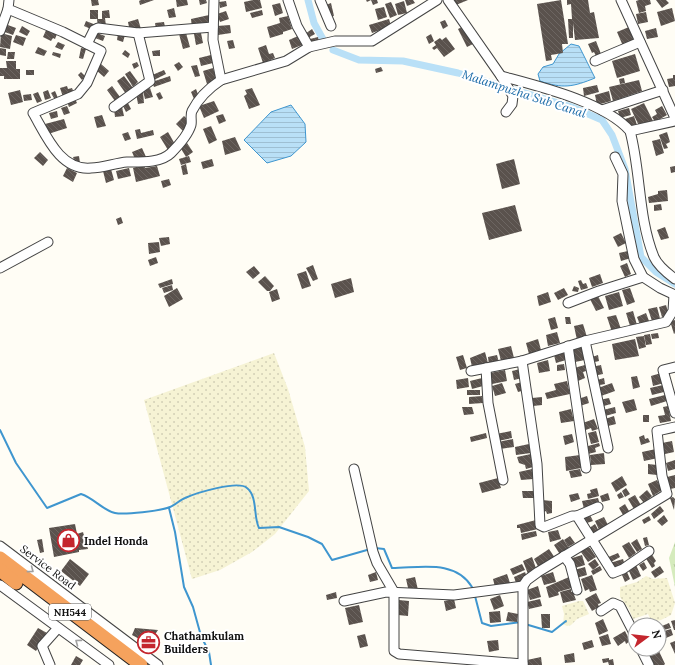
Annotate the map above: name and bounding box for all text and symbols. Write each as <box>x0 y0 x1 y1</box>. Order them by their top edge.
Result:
water label: Malampuzha Sub Canal <box>460 66 589 121</box>
shop icon: Indel Honda <box>55 528 81 554</box>
place label: Indel Honda <box>84 534 148 548</box>
street label: Service Road <box>17 542 79 593</box>
one-way arrow <box>27 565 34 572</box>
road number: NH544 <box>49 604 91 620</box>
north arrow <box>627 617 667 657</box>
text: N <box>649 628 665 641</box>
office icon: Chathamkulam Builders <box>136 629 162 655</box>
place label: Chathamkulam Builders <box>164 629 244 656</box>
one-way arrow <box>75 640 82 647</box>

